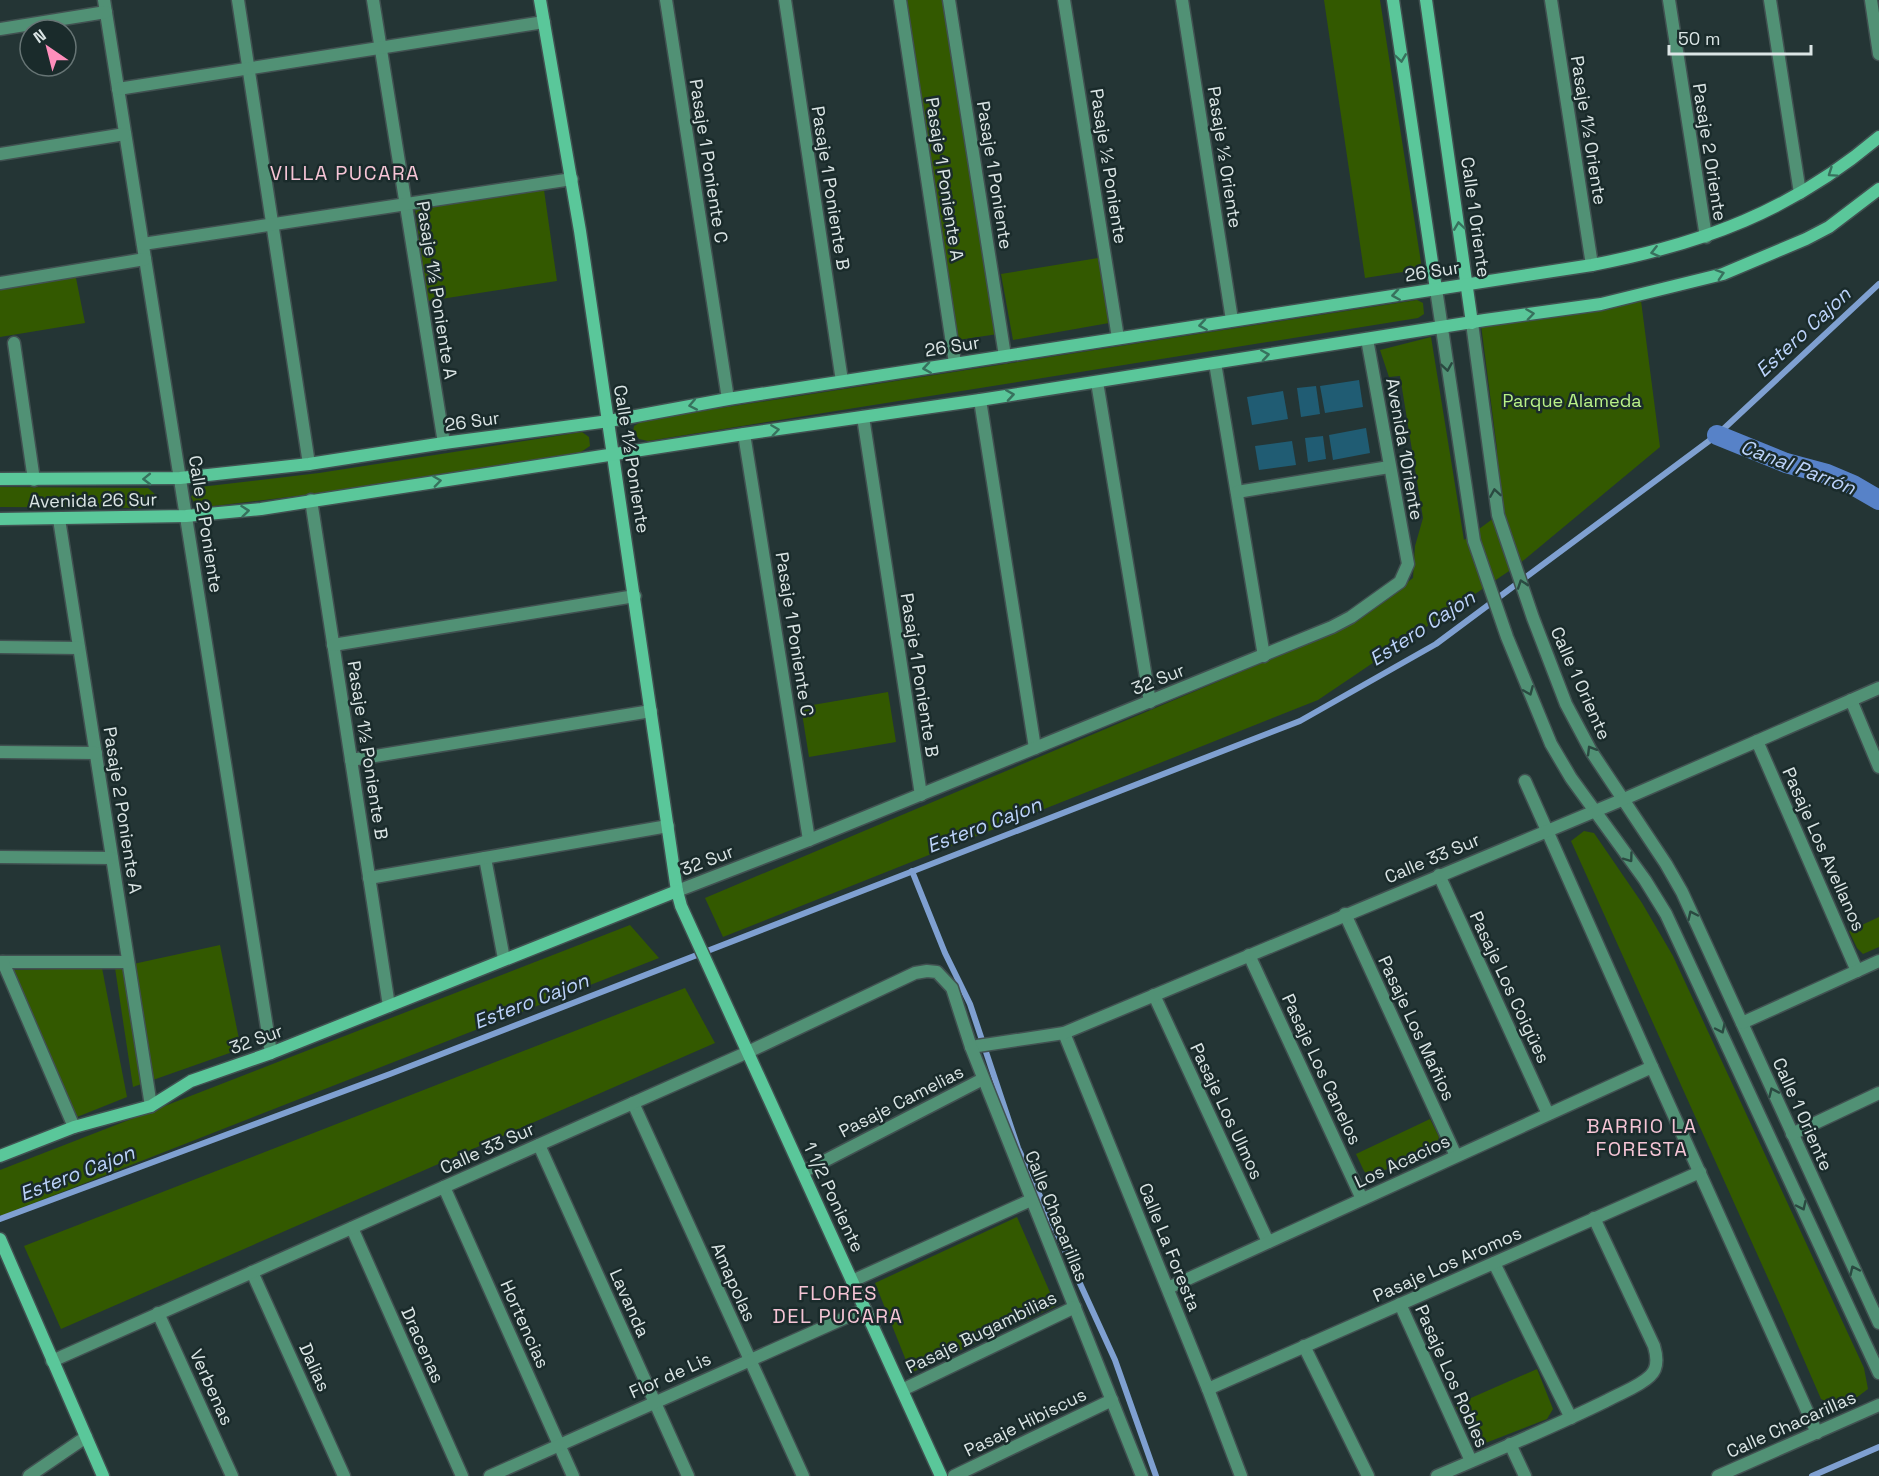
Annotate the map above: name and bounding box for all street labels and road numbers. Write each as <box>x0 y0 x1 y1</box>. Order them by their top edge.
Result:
street label: Pasaje 1½ Oriente <box>1566 54 1612 206</box>
street label: Pasaje 1 Poniente C <box>685 77 733 245</box>
street label: Pasaje 2 Oriente <box>1688 81 1732 223</box>
street label: Pasaje ½ Oriente <box>1202 85 1248 229</box>
street label: Pasaje ½ Poniente <box>1085 87 1133 245</box>
street label: Pasaje 1 Poniente A <box>921 96 969 262</box>
street label: Pasaje 1 Poniente <box>972 99 1018 251</box>
street label: Pasaje 1 Poniente B <box>807 104 855 272</box>
street label: Calle 1 Oriente <box>1456 155 1496 279</box>
street label: Pasaje 1½ Poniente A <box>412 199 462 381</box>
street label: 26 Sur <box>1403 255 1461 287</box>
street label: 26 Sur <box>923 330 981 362</box>
street label: Avenida 1Oriente <box>1381 376 1429 522</box>
street label: Calle 1½ Poniente <box>609 383 655 535</box>
street label: 26 Sur <box>443 406 501 436</box>
street label: Calle 2 Poniente <box>184 454 228 594</box>
street label: Avenida 26 Sur <box>29 487 158 513</box>
street label: Pasaje 1 Poniente C <box>771 550 819 718</box>
street label: Pasaje 1 Poniente B <box>896 591 944 759</box>
street label: Calle 1 Oriente <box>1546 623 1616 743</box>
street label: 32 Sur <box>1128 658 1188 700</box>
street label: Pasaje 1½ Poniente B <box>342 659 394 841</box>
street label: Pasaje 2 Poniente A <box>98 725 148 895</box>
street label: Pasaje Los Avellanos <box>1778 763 1870 935</box>
street label: Calle 33 Sur <box>1381 828 1483 888</box>
street label: 32 Sur <box>677 839 737 881</box>
street label: Pasaje Los Coigües <box>1465 907 1555 1067</box>
street label: Pasaje Los Mañios <box>1373 952 1461 1104</box>
street label: Pasaje Los Canelos <box>1277 990 1367 1148</box>
street label: 32 Sur <box>226 1019 286 1059</box>
street label: Pasaje Los Ulmos <box>1185 1039 1269 1183</box>
street label: Calle 1 Oriente <box>1768 1054 1838 1174</box>
street label: Pasaje Camelias <box>835 1060 967 1142</box>
street label: Calle 33 Sur <box>436 1117 538 1179</box>
street label: Los Acacios <box>1351 1129 1453 1193</box>
street label: 1 1/2 Poniente <box>798 1138 870 1256</box>
street label: Calle Chacarillas <box>1020 1147 1094 1285</box>
street label: Calle La Foresta <box>1134 1179 1206 1315</box>
street label: Pasaje Los Aromos <box>1369 1221 1525 1307</box>
street label: Amapolas <box>706 1239 762 1325</box>
street label: Lavanda <box>605 1265 655 1341</box>
street label: Hortencias <box>495 1276 555 1372</box>
street label: Pasaje Bugambilias <box>902 1285 1060 1379</box>
street label: Pasaje Los Robles <box>1410 1301 1494 1451</box>
street label: Dracenas <box>396 1303 450 1387</box>
street label: Dalias <box>294 1339 336 1395</box>
street label: Verbenas <box>185 1345 239 1429</box>
street label: Flor de Lis <box>625 1347 715 1403</box>
street label: Pasaje Hibiscus <box>960 1382 1090 1462</box>
street label: Calle Chacarillas <box>1723 1385 1859 1463</box>

